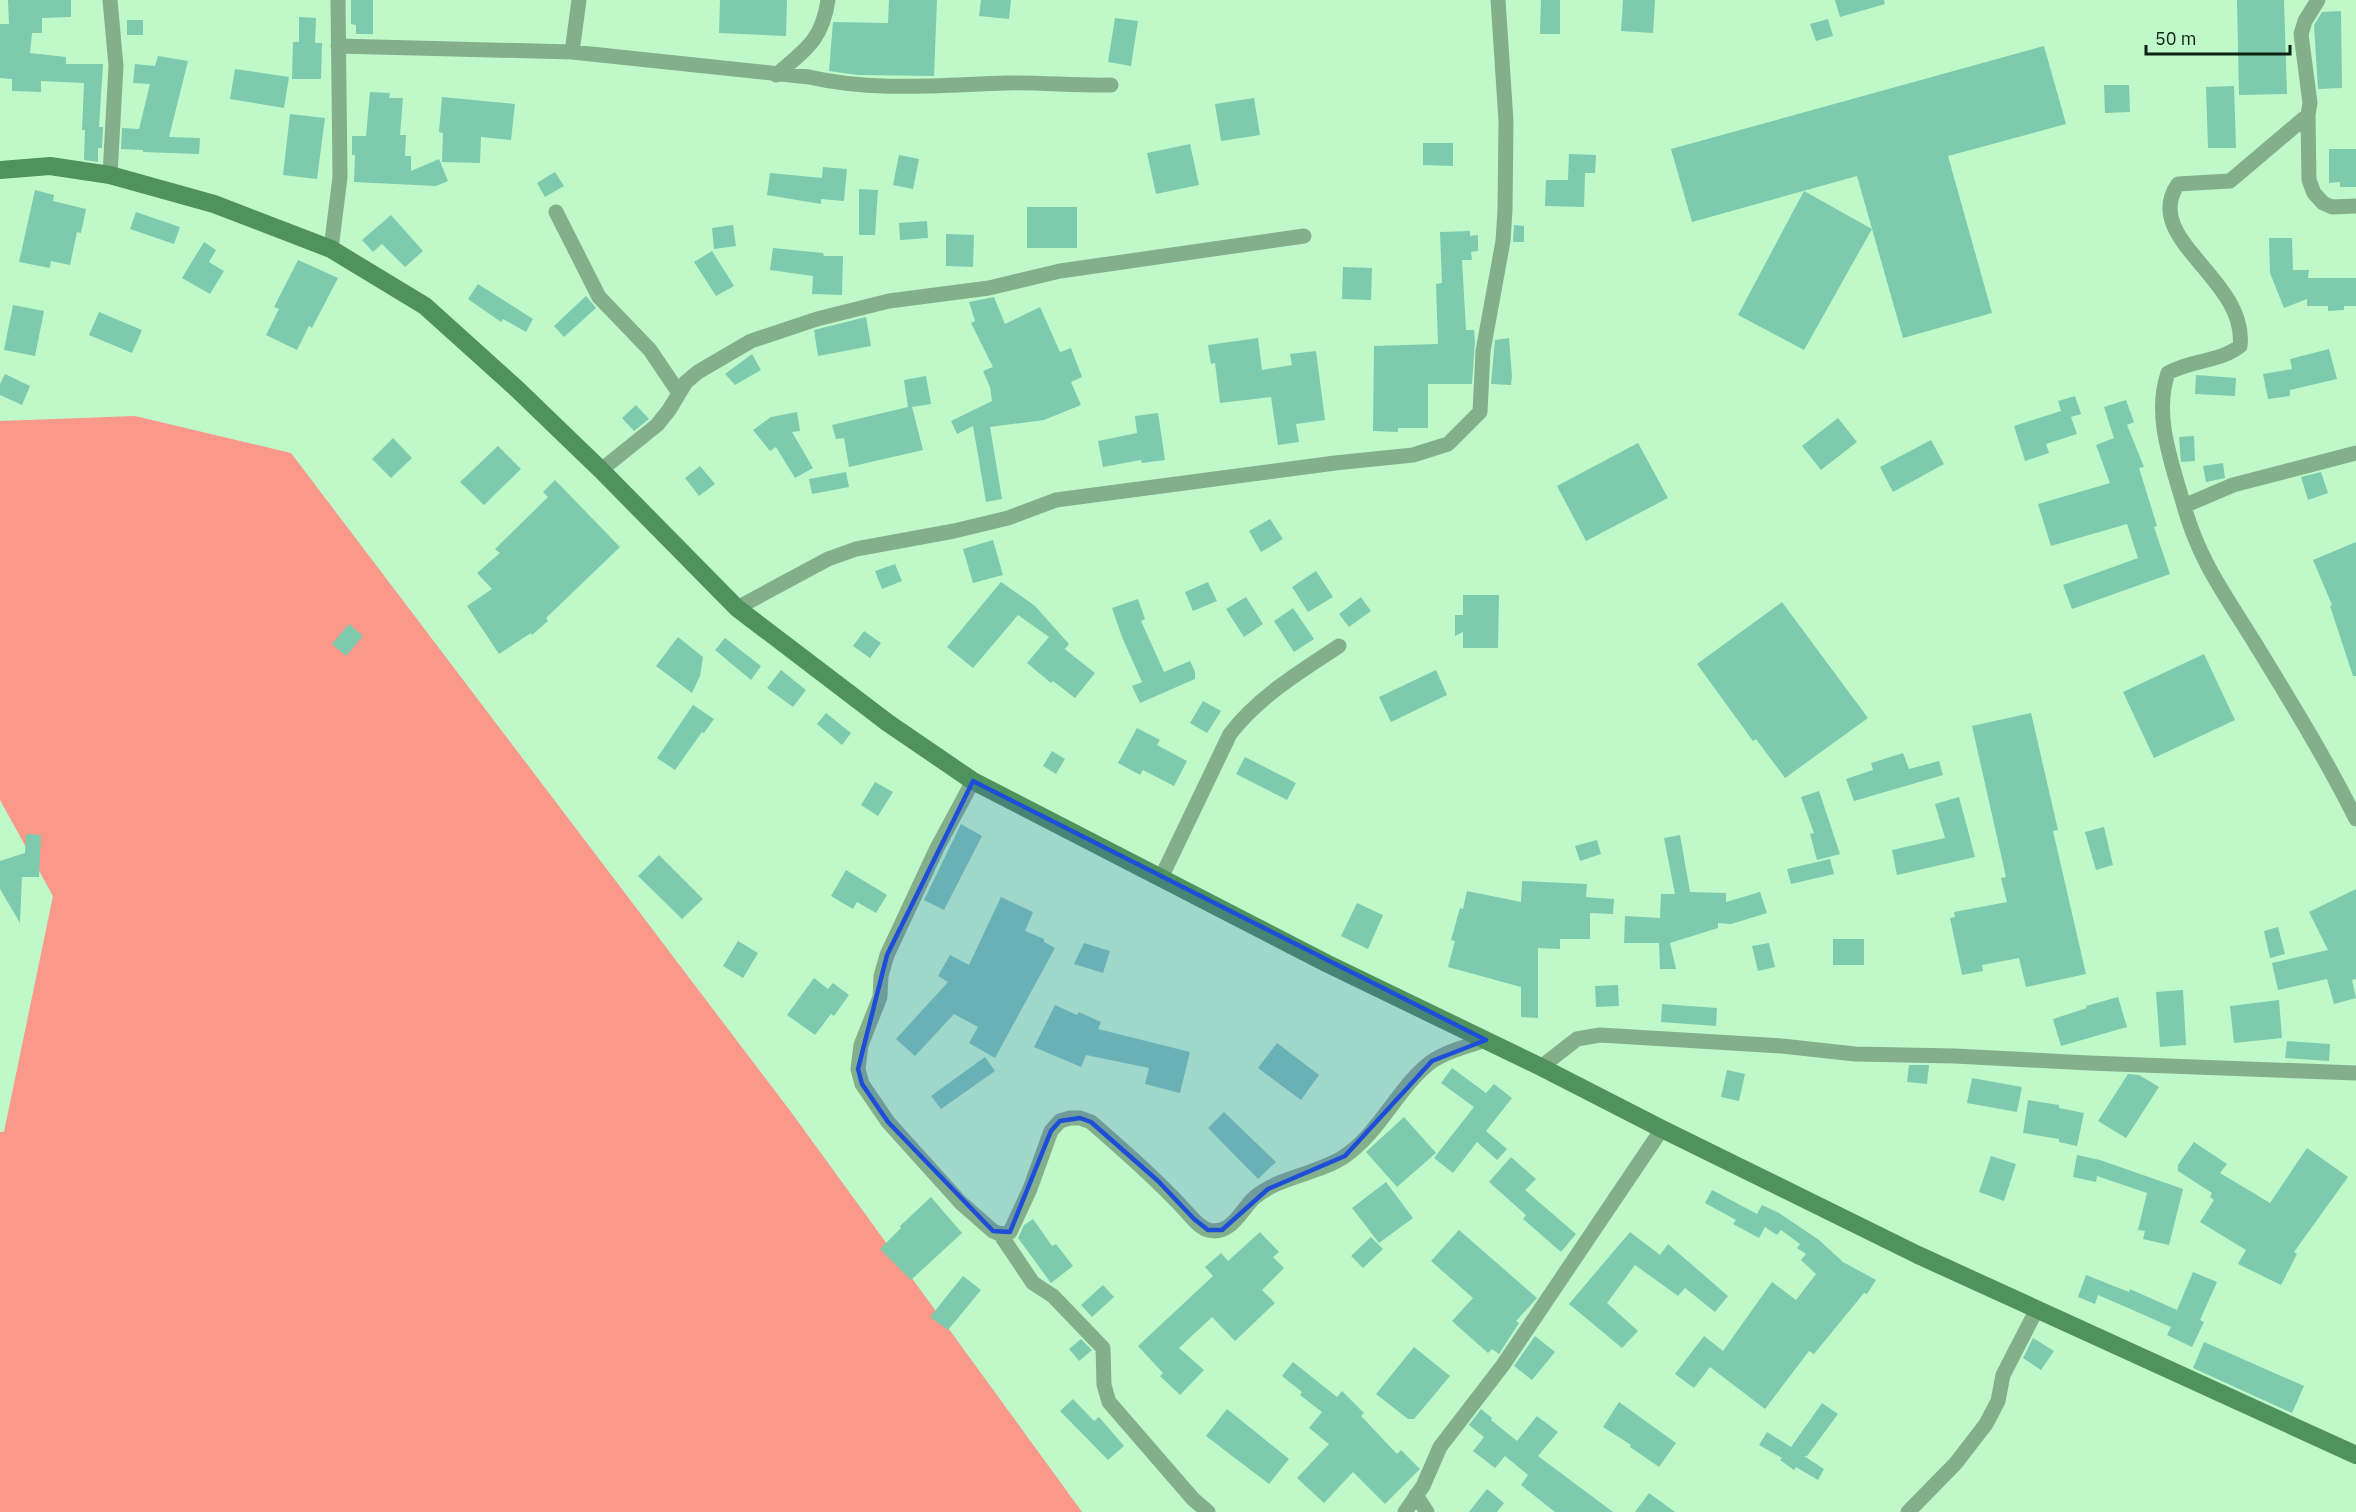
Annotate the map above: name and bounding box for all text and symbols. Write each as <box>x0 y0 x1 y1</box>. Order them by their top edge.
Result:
scale bar <box>2146 18 2290 56</box>
text: 50 m <box>2155 27 2197 50</box>

